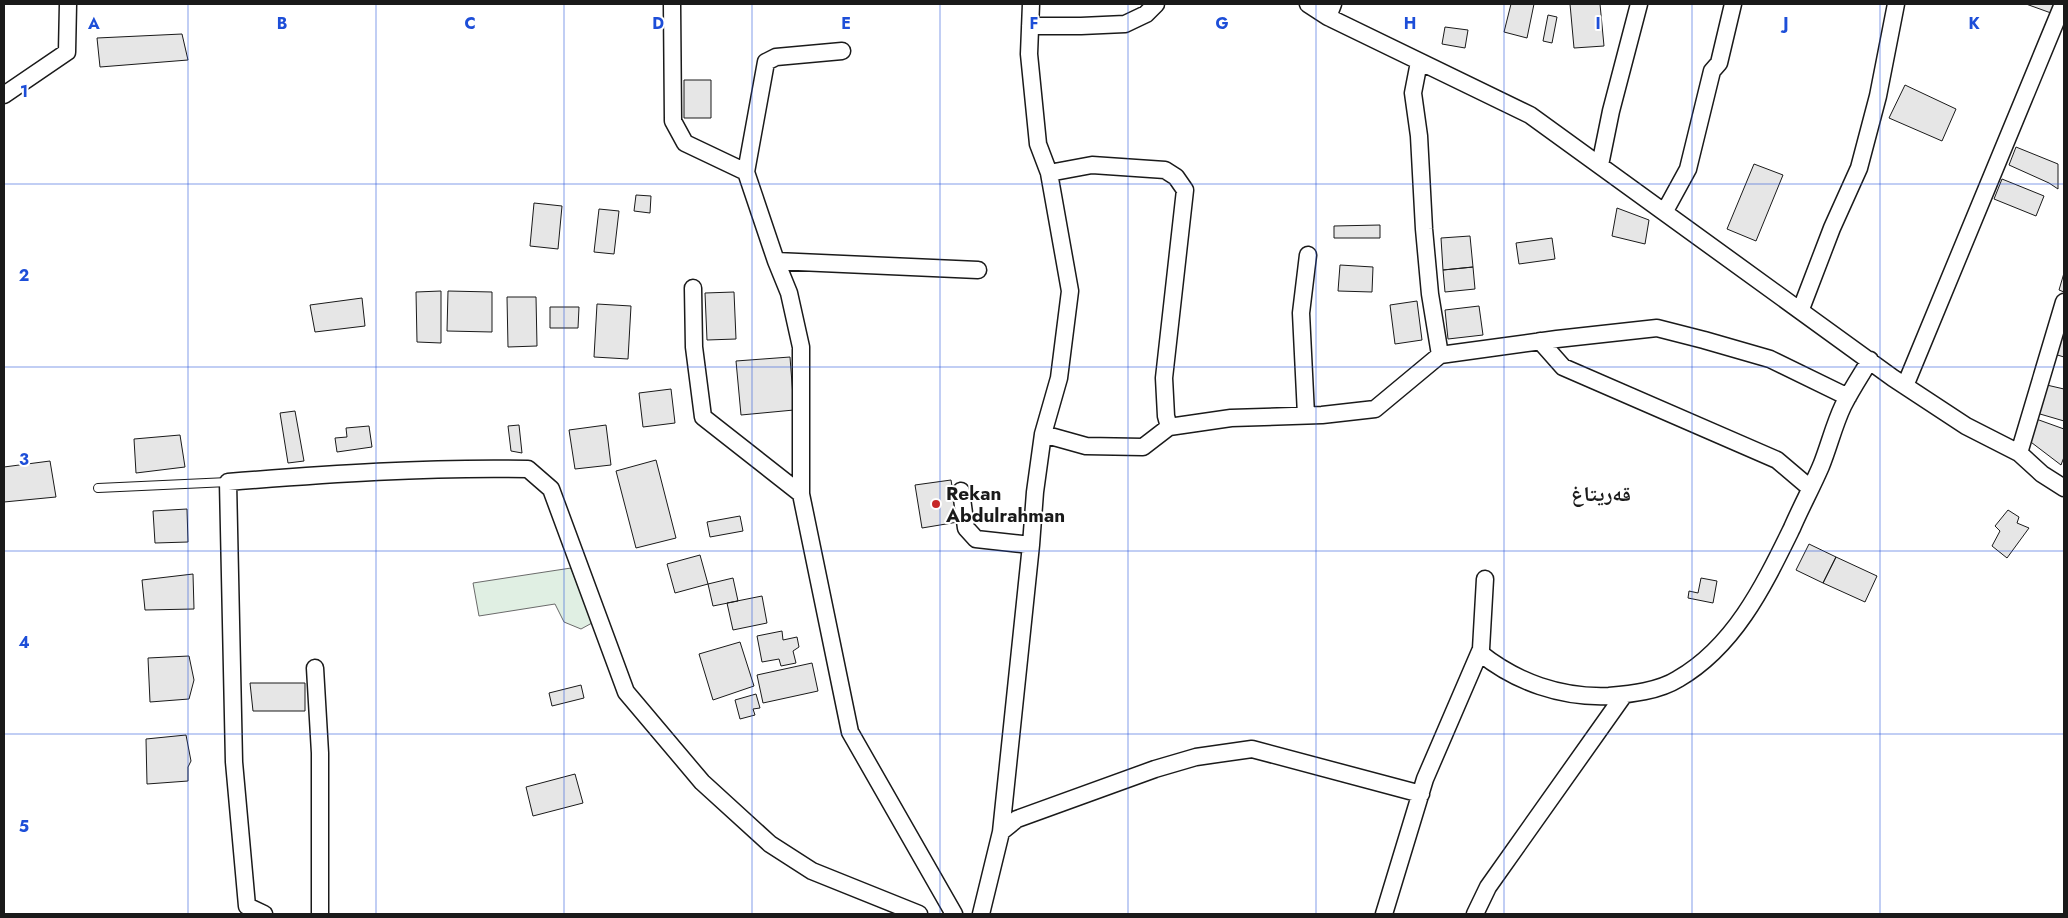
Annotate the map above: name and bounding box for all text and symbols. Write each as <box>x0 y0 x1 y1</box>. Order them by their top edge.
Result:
text: A <box>87 12 100 35</box>
text: B <box>277 12 287 35</box>
text: C <box>464 12 476 35</box>
text: D <box>652 12 664 35</box>
text: E <box>841 12 851 35</box>
text: F <box>1030 12 1038 35</box>
text: G <box>1215 12 1229 35</box>
text: H <box>1404 12 1416 35</box>
text: I <box>1595 12 1601 35</box>
text: J <box>1780 12 1789 35</box>
text: K <box>1968 12 1980 35</box>
text: 1 <box>20 80 28 103</box>
text: 2 <box>19 264 29 287</box>
text: 3 <box>19 448 29 471</box>
district label: قەریتاغ <box>1571 479 1631 509</box>
place label: Rekan Abdulrahman <box>945 480 1065 529</box>
marker: Rekan Abdulrahman <box>930 498 942 510</box>
text: 4 <box>18 631 30 654</box>
text: 5 <box>19 815 29 838</box>

